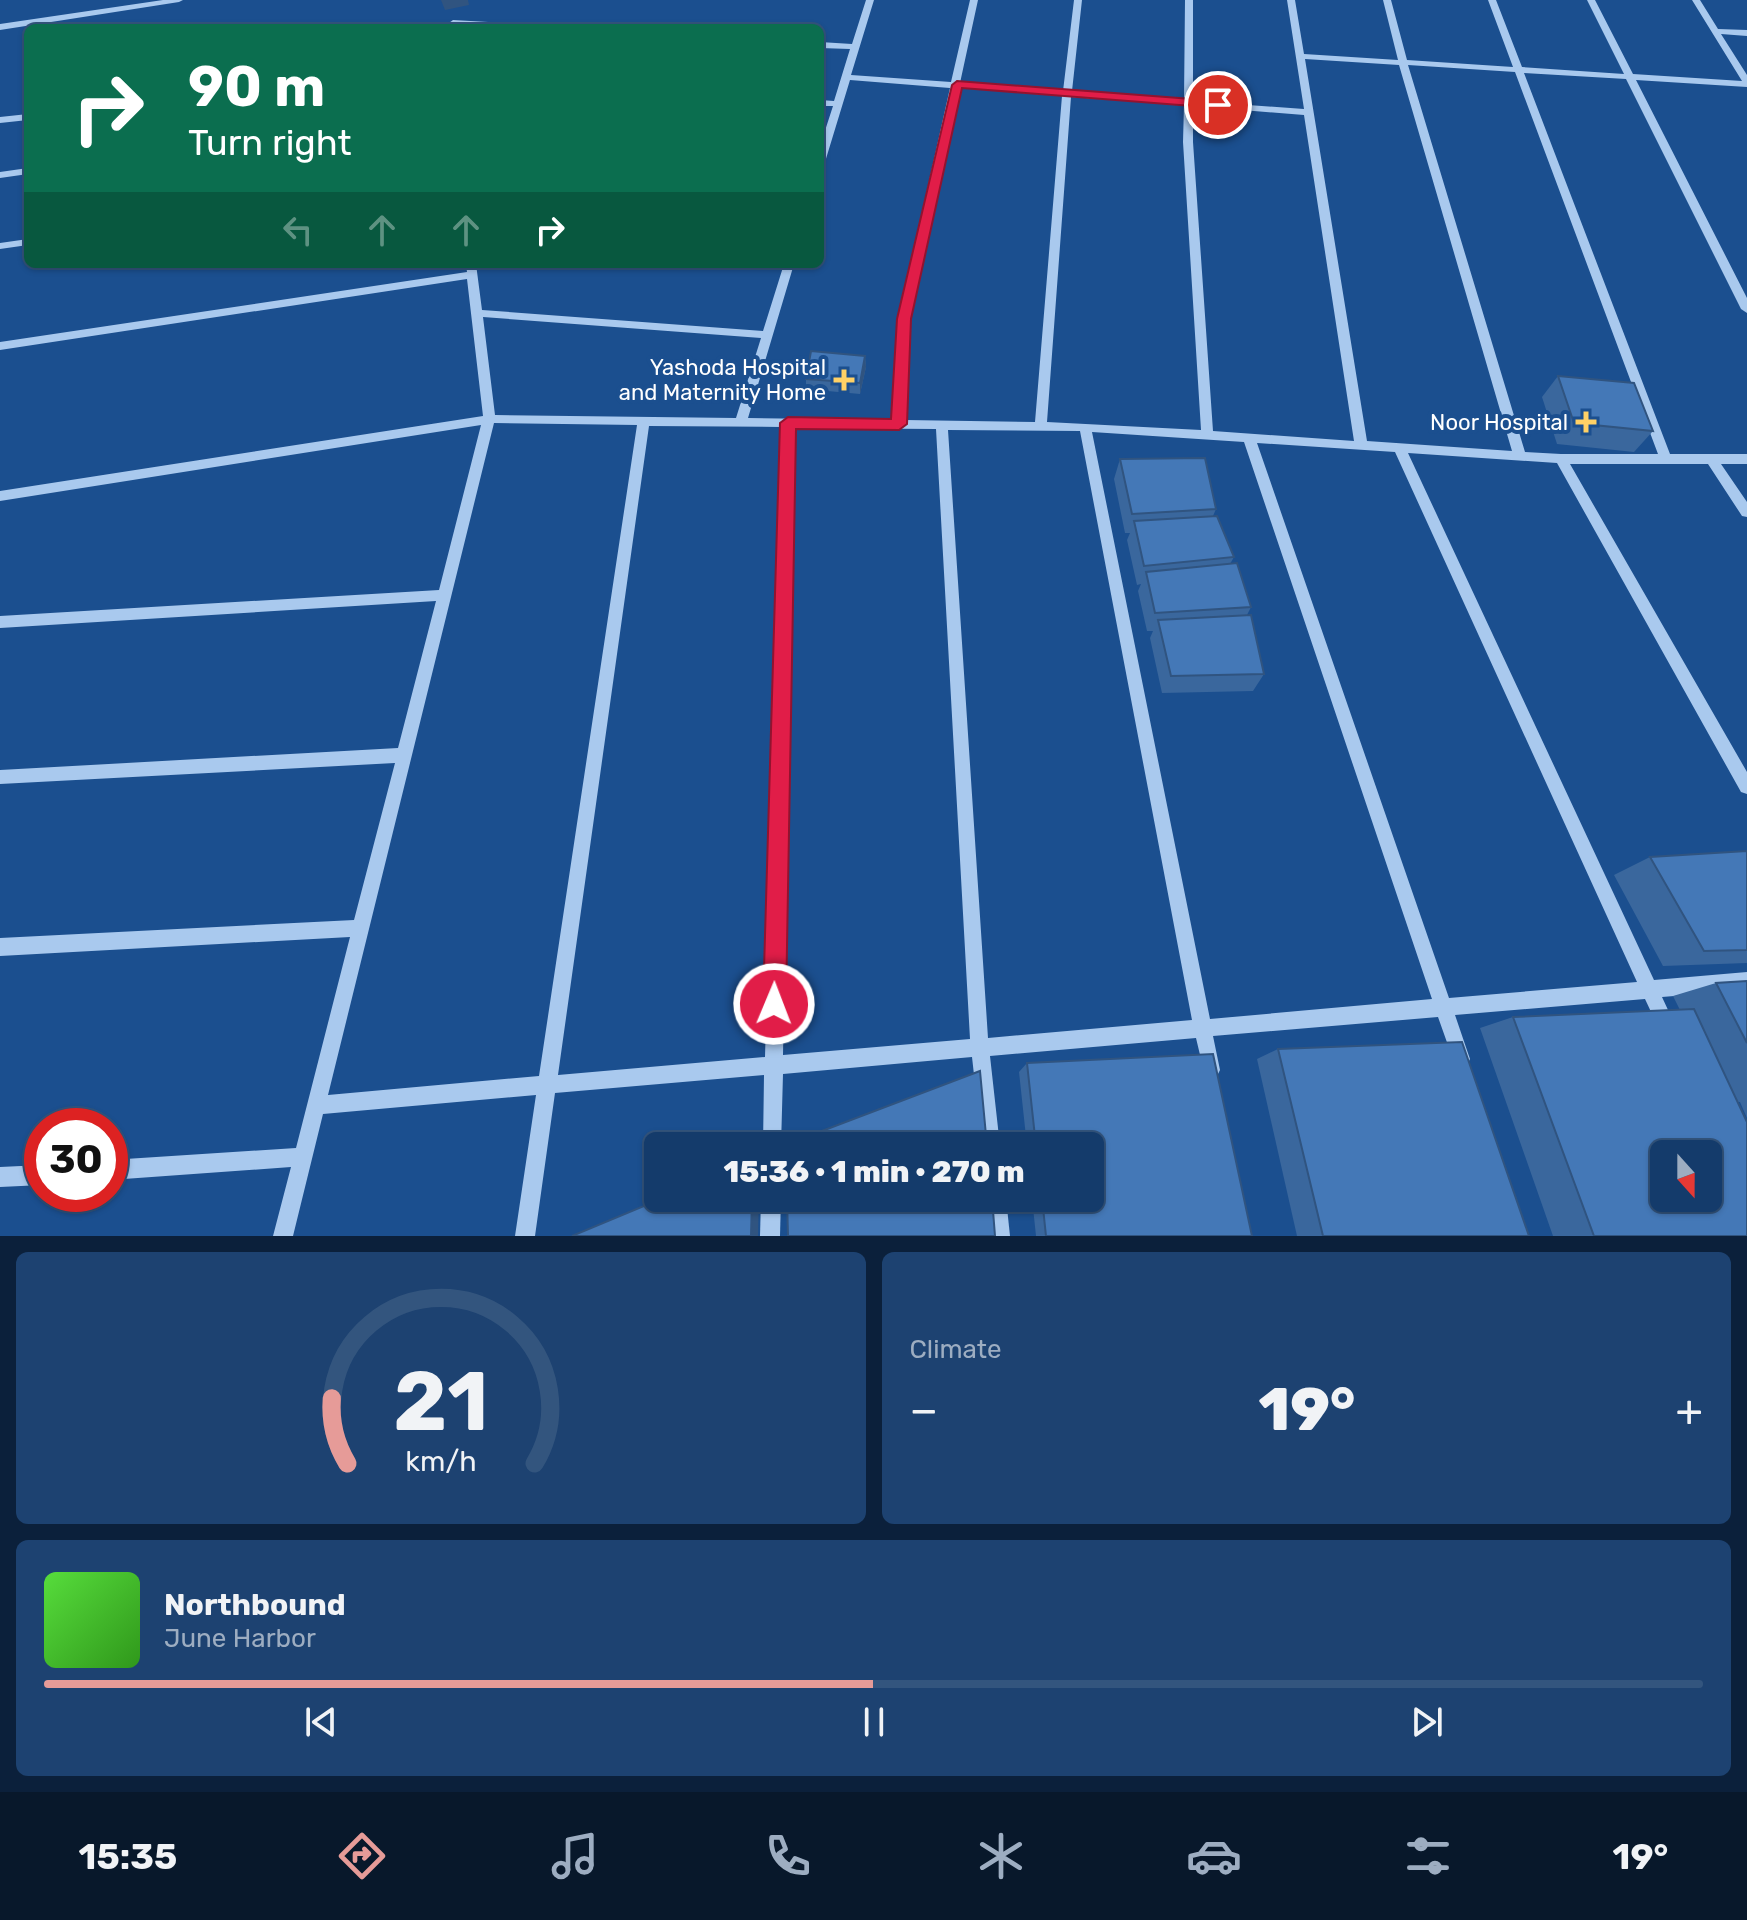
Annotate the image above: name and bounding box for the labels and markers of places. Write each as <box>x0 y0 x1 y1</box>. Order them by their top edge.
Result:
pin <box>1184 71 1252 139</box>
place label: Yashoda Hospital and Maternity Home <box>619 354 826 406</box>
marker: Yashoda Hospital and Maternity Home <box>833 369 855 391</box>
place label: Noor Hospital <box>1430 409 1568 436</box>
marker: Noor Hospital <box>1575 411 1597 433</box>

